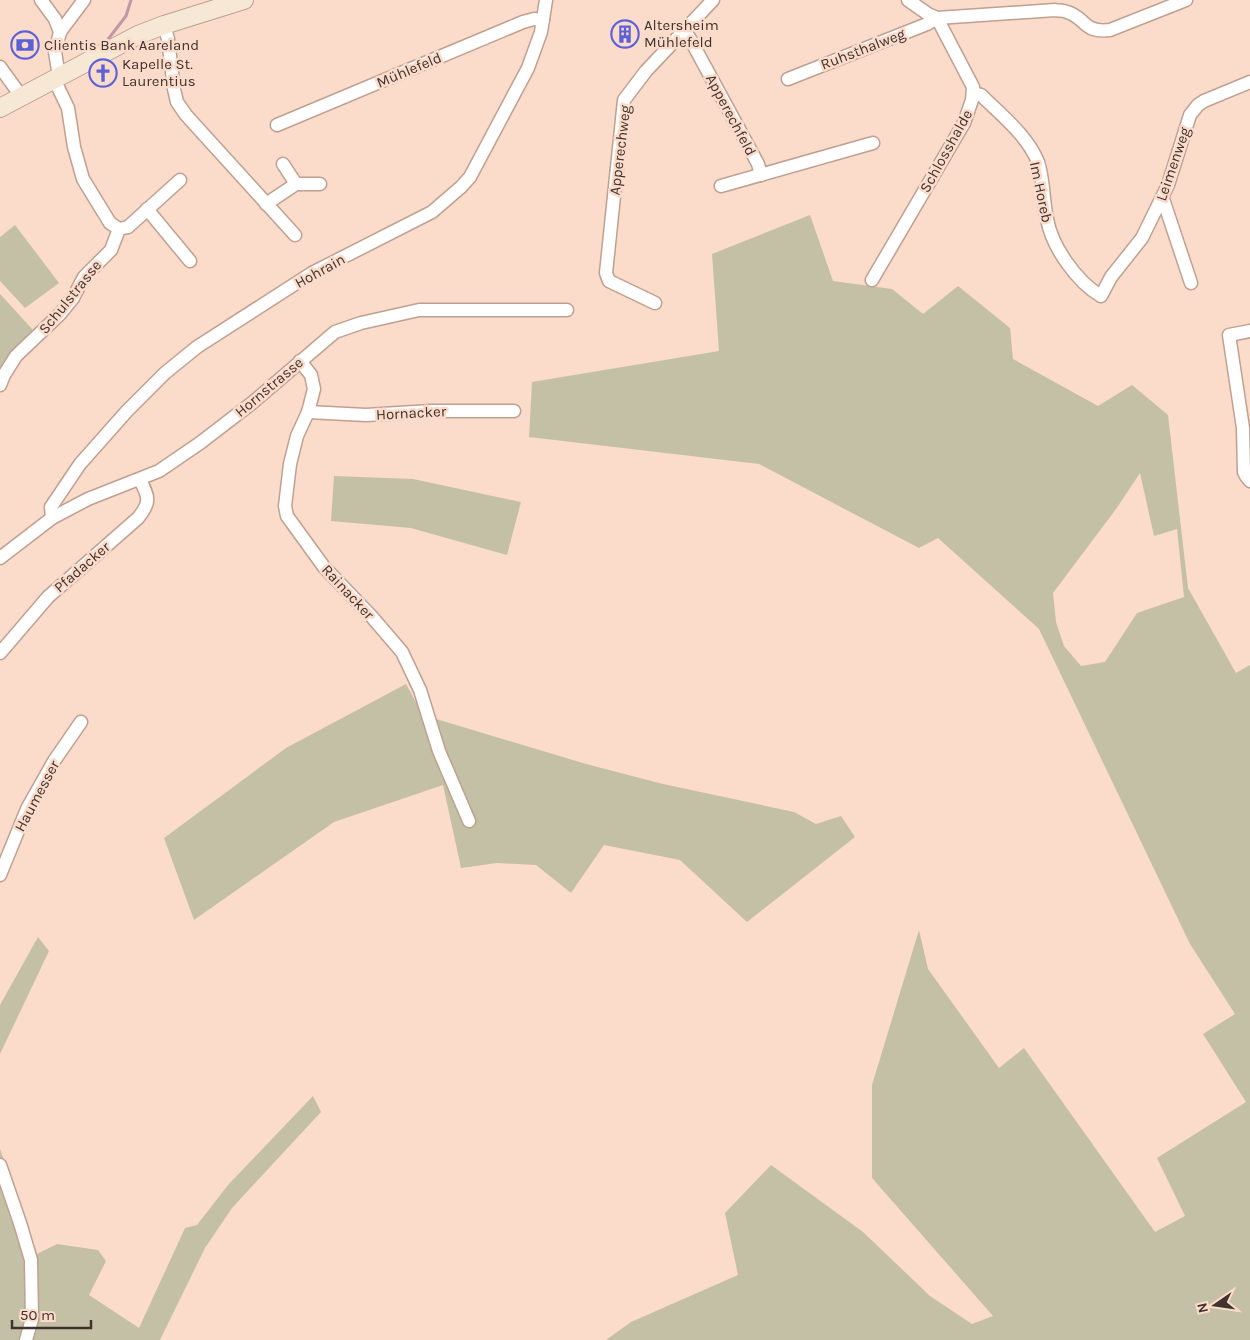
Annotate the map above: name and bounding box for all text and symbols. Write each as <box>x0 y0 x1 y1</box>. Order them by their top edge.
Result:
place label: Altersheim Mühlefeld <box>644 16 719 51</box>
building icon: Altersheim Mühlefeld <box>610 19 640 49</box>
street label: Ruhsthalweg <box>818 24 908 73</box>
bank icon: Clientis Bank Aareland <box>10 30 40 60</box>
place label: Clientis Bank Aareland <box>44 36 199 54</box>
street label: Mühlefeld <box>374 48 444 92</box>
place label: Kapelle St. Laurentius <box>122 55 196 90</box>
church icon: Kapelle St. Laurentius <box>88 58 118 88</box>
street label: Apperechfeld <box>702 71 760 159</box>
street label: Apperechweg <box>606 103 635 196</box>
street label: Schlosshalde <box>916 106 976 196</box>
street label: Leimenweg <box>1152 124 1194 203</box>
street label: Im Horeb <box>1026 160 1056 224</box>
street label: Hohrain <box>292 250 348 292</box>
street label: Schulstrasse <box>35 256 105 338</box>
street label: Hornstrasse <box>231 353 307 421</box>
street label: Hornacker <box>375 402 447 424</box>
street label: Pfadacker <box>50 537 114 596</box>
street label: Rainacker <box>318 561 378 624</box>
street label: Haumesser <box>11 757 64 835</box>
north arrow <box>1190 1280 1240 1330</box>
scale bar <box>12 1298 91 1330</box>
text: N <box>1193 1301 1212 1315</box>
text: 50 m <box>20 1306 55 1324</box>

